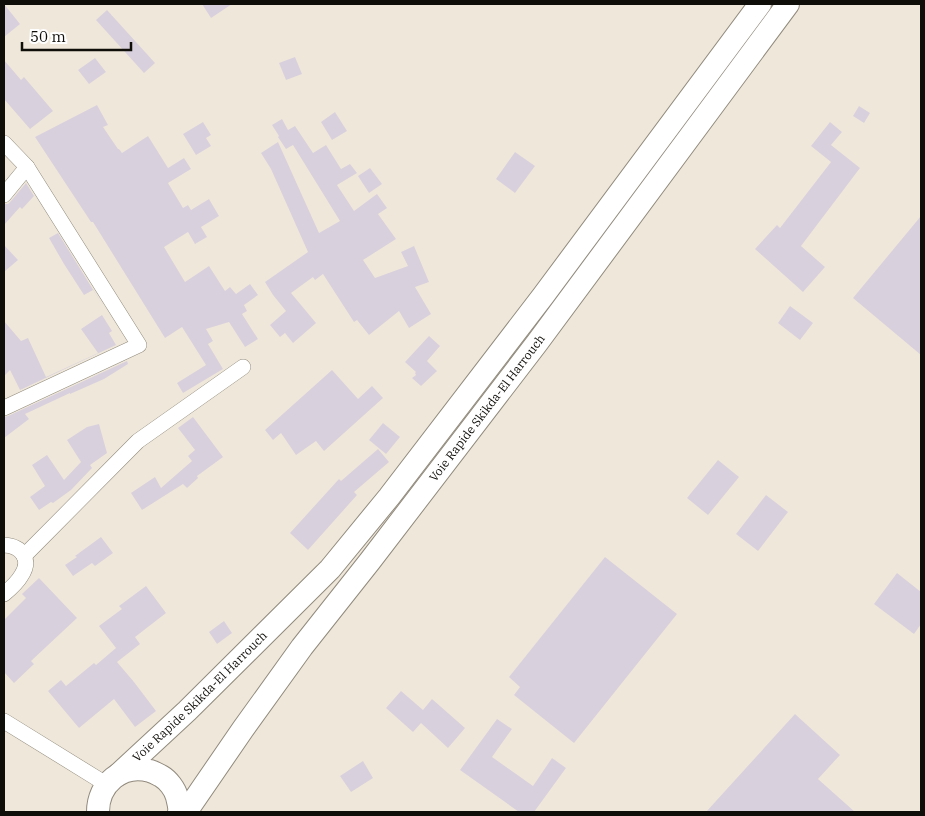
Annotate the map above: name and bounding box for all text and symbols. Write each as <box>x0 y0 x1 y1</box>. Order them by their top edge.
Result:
scale bar <box>22 20 131 52</box>
text: 50 m <box>30 27 66 46</box>
street label: Voie Rapide Skikda-El Harrouch <box>426 331 548 484</box>
street label: Voie Rapide Skikda-El Harrouch <box>129 627 270 765</box>

